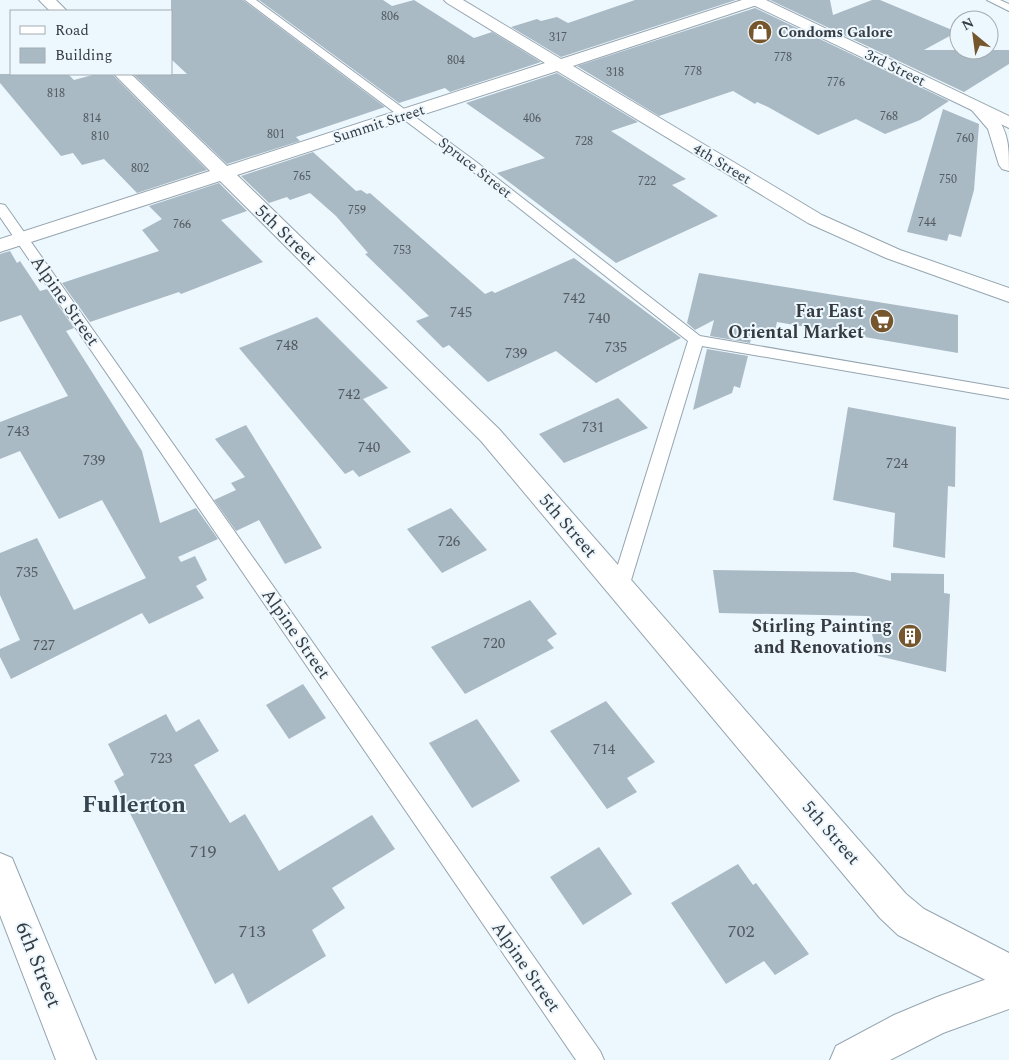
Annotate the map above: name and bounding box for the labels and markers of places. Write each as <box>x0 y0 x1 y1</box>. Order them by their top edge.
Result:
shop icon: Condoms Galore <box>747 19 773 45</box>
place label: Condoms Galore <box>778 21 893 44</box>
place label: Far East Oriental Market <box>728 298 864 346</box>
supermarket icon: Far East Oriental Market <box>869 308 895 334</box>
place label: Stirling Painting and Renovations <box>752 613 892 661</box>
building icon: Stirling Painting and Renovations <box>897 623 923 649</box>

